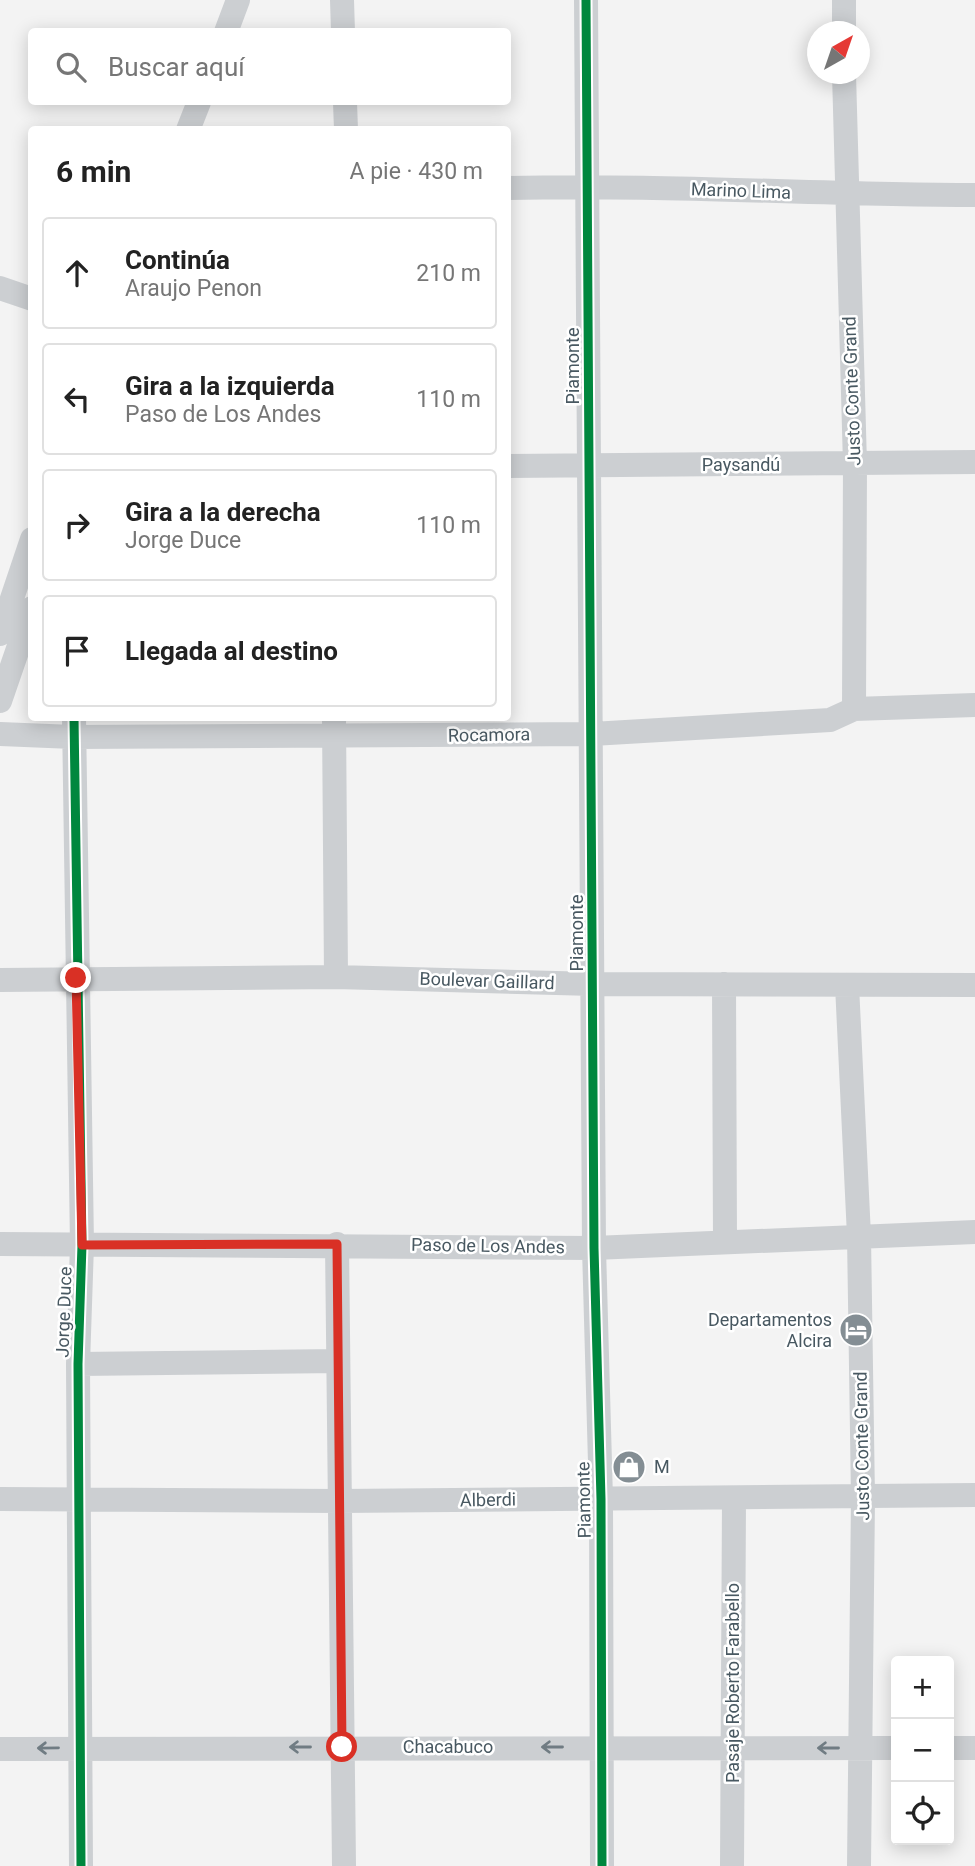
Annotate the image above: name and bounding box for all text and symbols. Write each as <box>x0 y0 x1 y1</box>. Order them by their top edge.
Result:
north arrow <box>807 21 870 84</box>
search box <box>28 28 511 105</box>
icon: search <box>52 48 90 86</box>
text: Buscar aquí <box>108 52 245 82</box>
text: 6 min <box>56 154 131 189</box>
text: A pie · 430 m <box>350 158 483 185</box>
street label: Marino Lima <box>691 178 792 203</box>
text: Continúa <box>125 245 230 275</box>
icon: ahead <box>58 254 96 292</box>
text: 210 m <box>416 260 481 287</box>
text: Araujo Penon <box>125 275 262 302</box>
street label: Justo Conte Grand <box>838 316 865 466</box>
street label: Piamonte <box>562 328 583 404</box>
text: Gira a la izquierda <box>125 371 335 401</box>
icon: left <box>58 380 96 418</box>
text: 110 m <box>416 386 481 413</box>
text: Paso de Los Andes <box>125 401 321 428</box>
street label: Paysandú <box>702 454 780 475</box>
text: Gira a la derecha <box>125 497 321 527</box>
icon: right <box>58 506 96 544</box>
text: 110 m <box>416 512 481 539</box>
text: Jorge Duce <box>125 527 241 554</box>
icon: arrive <box>58 632 96 670</box>
text: Llegada al destino <box>125 636 338 666</box>
street label: Rocamora <box>448 723 530 746</box>
street label: Piamonte <box>566 895 587 971</box>
route end <box>60 962 91 993</box>
street label: Boulevar Gaillard <box>419 968 555 993</box>
street label: Paso de Los Andes <box>411 1234 565 1257</box>
street label: Jorge Duce <box>51 1266 76 1358</box>
place label: Departamentos Alcira <box>708 1309 832 1351</box>
hotel icon: Departamentos Alcira <box>837 1311 875 1349</box>
street label: Justo Conte Grand <box>850 1371 873 1521</box>
shop icon: M <box>610 1448 648 1486</box>
place label: M <box>654 1456 670 1477</box>
street label: Piamonte <box>572 1461 595 1539</box>
street label: Alberdi <box>460 1489 516 1510</box>
street label: Pasaje Roberto Farabello <box>722 1583 743 1783</box>
map controls <box>891 1656 954 1845</box>
button: + <box>891 1656 954 1719</box>
button: − <box>891 1719 954 1782</box>
route start <box>326 1731 357 1762</box>
street label: Chacabuco <box>403 1736 493 1757</box>
one-way arrow <box>288 1740 311 1754</box>
one-way arrow <box>540 1740 563 1754</box>
one-way arrow <box>36 1741 59 1755</box>
one-way arrow <box>817 1741 840 1755</box>
button: locate <box>891 1782 954 1845</box>

